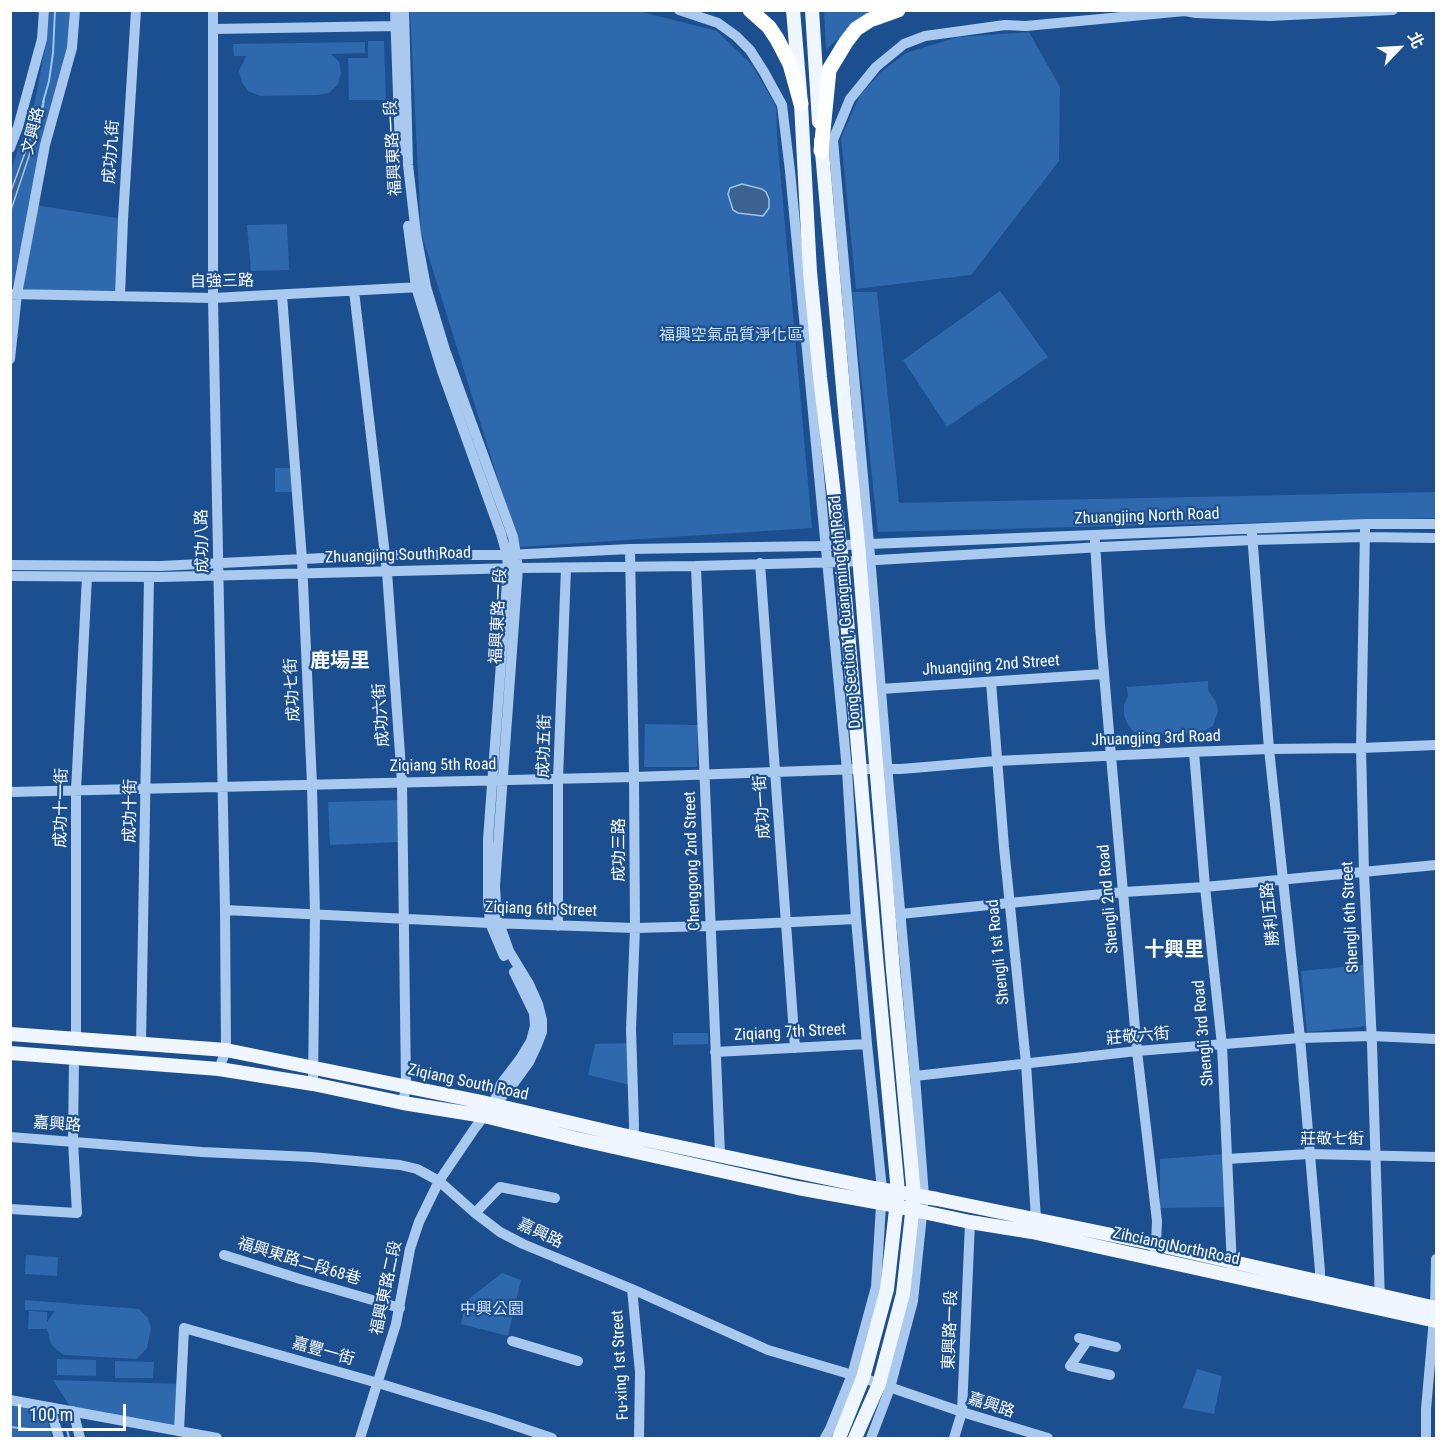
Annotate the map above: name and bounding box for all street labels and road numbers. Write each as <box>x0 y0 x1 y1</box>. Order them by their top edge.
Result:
street label: 福興東路一段 <box>382 100 406 196</box>
street label: 文興路 <box>19 105 49 157</box>
street label: 成功九街 <box>100 119 124 185</box>
street label: 自強三路 <box>190 272 254 292</box>
street label: Dong Section 1, Guangming 6th Road <box>826 495 866 729</box>
street label: Zhuangjing North Road <box>1074 505 1220 529</box>
street label: 成功八路 <box>193 509 213 573</box>
street label: Zhuangjing South Road <box>325 544 471 568</box>
street label: 福興東路一段 <box>487 568 511 664</box>
street label: Jhuangjing 2nd Street <box>922 652 1060 680</box>
street label: 成功七街 <box>282 658 304 722</box>
street label: 成功六街 <box>370 682 394 748</box>
street label: 成功五街 <box>534 714 556 778</box>
street label: Jhuangjing 3rd Road <box>1091 727 1221 751</box>
street label: Ziqiang 5th Road <box>389 755 497 777</box>
street label: 成功十一街 <box>52 768 72 848</box>
street label: 成功一街 <box>751 774 775 840</box>
street label: 成功十街 <box>121 779 141 843</box>
street label: Chenggong 2nd Street <box>681 791 705 931</box>
street label: 成功三路 <box>610 818 630 882</box>
street label: Shengli 2nd Road <box>1095 844 1123 954</box>
street label: Shengli 6th Street <box>1338 861 1364 973</box>
street label: 勝利五路 <box>1258 881 1284 947</box>
street label: Ziqiang 6th Street <box>485 898 597 922</box>
street label: Shengli 1st Road <box>984 898 1014 1006</box>
street label: Shengli 3rd Road <box>1190 979 1218 1087</box>
street label: Ziqiang 7th Street <box>733 1020 847 1046</box>
street label: 莊敬六街 <box>1105 1025 1171 1049</box>
street label: Ziqiang South Road <box>406 1061 530 1105</box>
street label: 嘉興路 <box>32 1114 82 1136</box>
street label: 莊敬七街 <box>1300 1130 1364 1150</box>
street label: 嘉興路 <box>514 1215 566 1253</box>
street label: Zihciang North Road <box>1111 1224 1241 1270</box>
street label: 福興東路二段68巷 <box>235 1234 363 1290</box>
street label: 福興東路二段 <box>368 1239 406 1337</box>
street label: 東興路一段 <box>940 1290 962 1370</box>
street label: Fu-xing 1st Street <box>609 1309 633 1421</box>
street label: 嘉豐一街 <box>290 1334 356 1370</box>
street label: 嘉興路 <box>965 1389 1017 1423</box>

